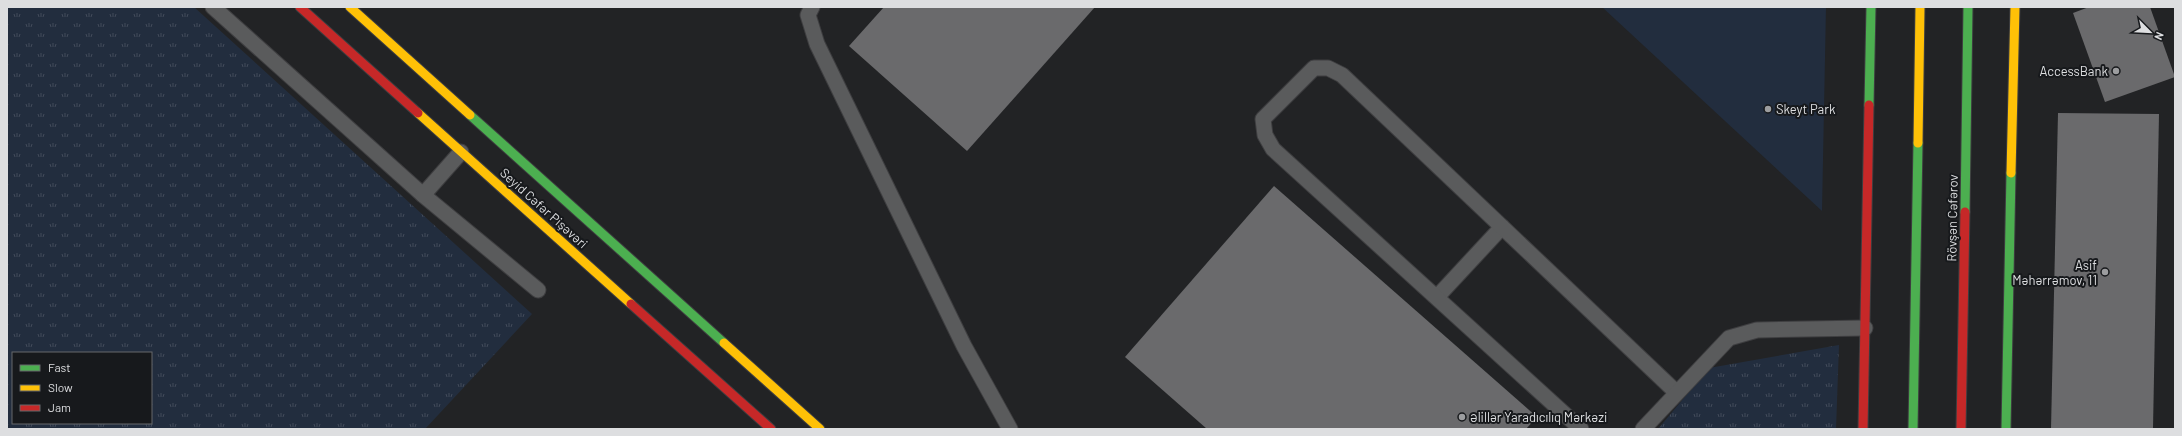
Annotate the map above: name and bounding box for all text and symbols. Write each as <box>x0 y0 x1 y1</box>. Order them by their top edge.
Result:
north arrow <box>2130 12 2170 52</box>
text: N <box>2152 30 2167 42</box>
place label: AccessBank <box>2039 63 2108 79</box>
marker: AccessBank <box>2111 66 2121 76</box>
place label: Skeyt Park <box>1776 101 1836 117</box>
marker: Skeyt Park <box>1763 104 1773 114</box>
street label: Seyid Cəfər Pişəvəri <box>497 164 591 252</box>
street label: Rövşən Cəfərov <box>1943 174 1961 262</box>
place label: Asif Məhərrəmov, 11 <box>2012 257 2097 288</box>
marker: Asif Məhərrəmov, 11 <box>2100 267 2110 277</box>
legend <box>12 352 152 424</box>
text: Fast <box>48 360 71 374</box>
text: Slow <box>48 380 73 394</box>
text: Jam <box>48 400 71 414</box>
place label: Əlillər Yaradıcılıq Mərkəzi <box>1470 409 1607 425</box>
marker: Əlillər Yaradıcılıq Mərkəzi <box>1457 412 1467 422</box>

